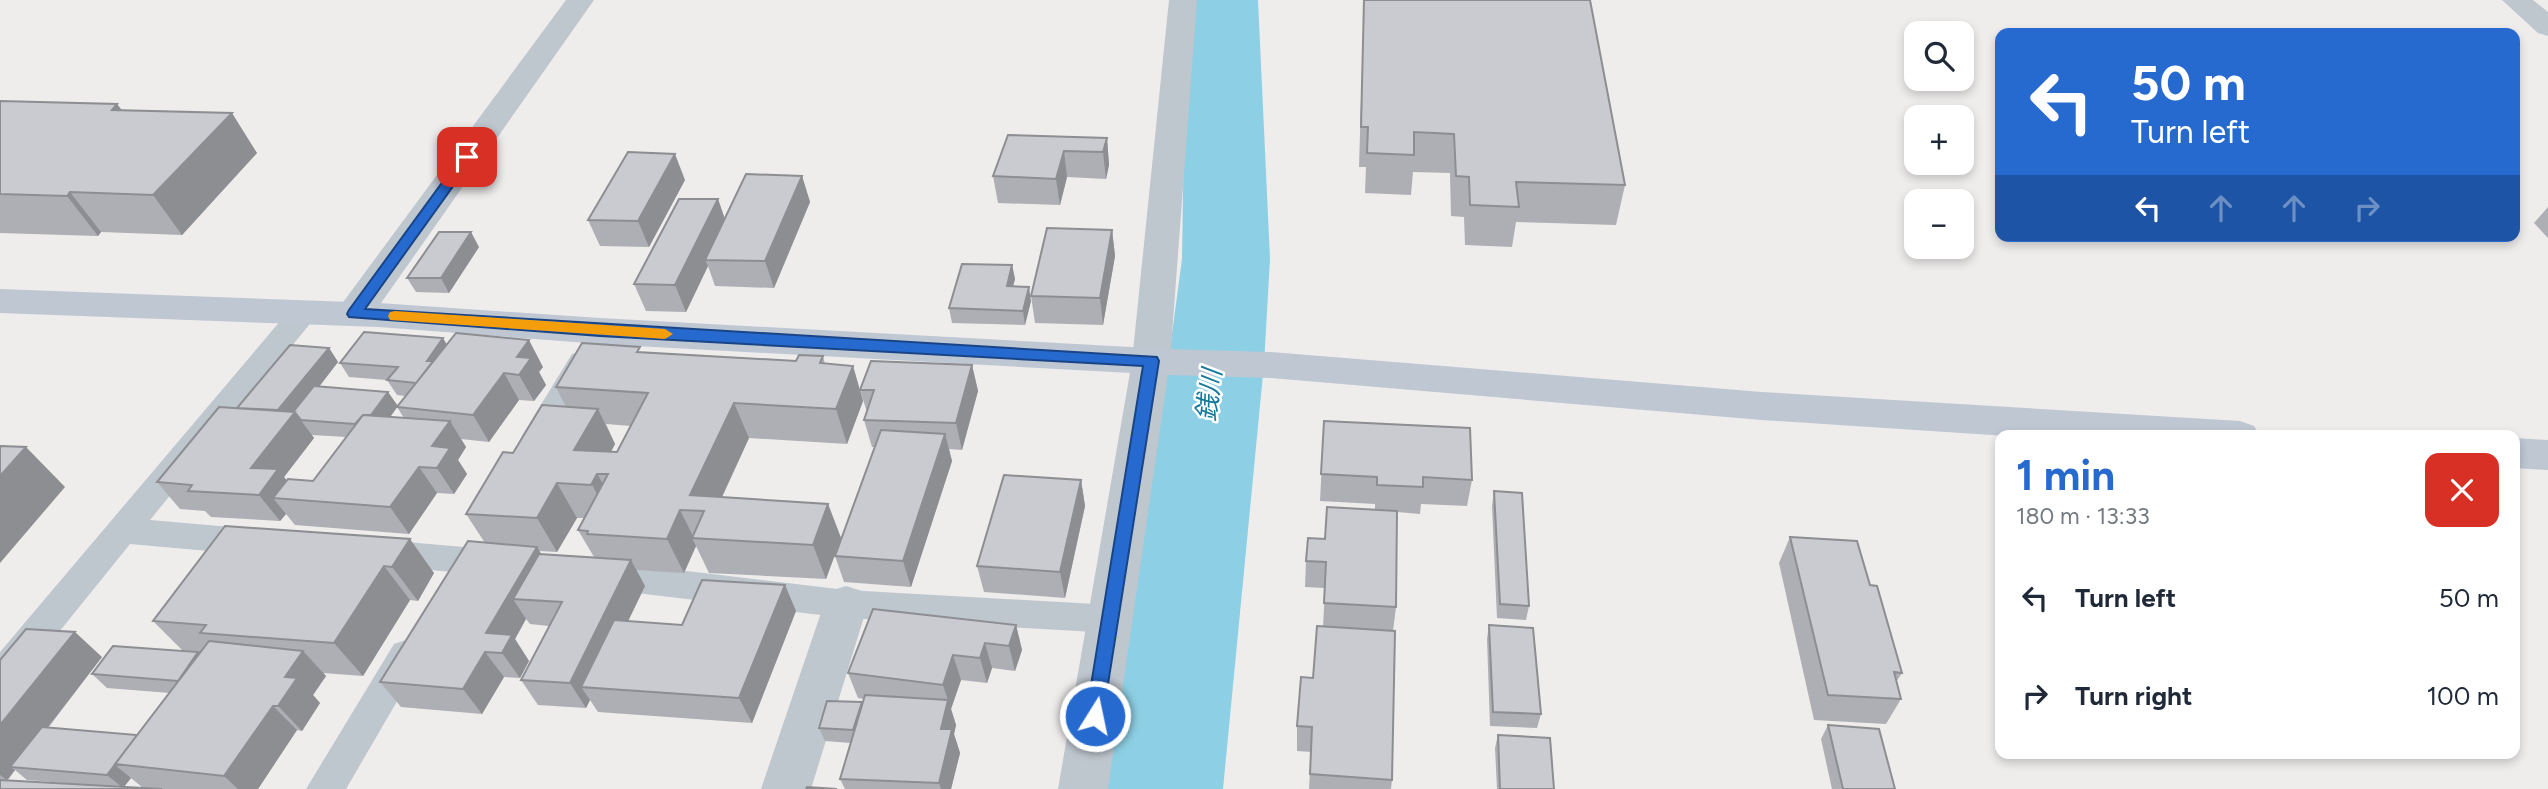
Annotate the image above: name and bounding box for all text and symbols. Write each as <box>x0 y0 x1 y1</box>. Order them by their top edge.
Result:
map controls <box>1904 21 1974 259</box>
button: search <box>1904 21 1974 91</box>
text: 50 m <box>2131 53 2246 112</box>
icon: left <box>2016 56 2107 147</box>
button: + <box>1904 105 1974 175</box>
text: Turn left <box>2131 113 2250 151</box>
pin <box>437 127 497 187</box>
icon: arrive <box>448 138 486 176</box>
button: − <box>1904 189 1974 259</box>
icon: left <box>2129 189 2167 227</box>
icon: ahead <box>2202 189 2240 227</box>
icon: ahead <box>2275 189 2313 227</box>
icon: right <box>2348 189 2386 227</box>
water label: 銭川 <box>1190 364 1228 423</box>
text: 1 min <box>2016 450 2115 501</box>
button: close <box>2425 453 2499 527</box>
text: 180 m · 13:33 <box>2016 502 2150 530</box>
icon: left <box>2016 579 2054 617</box>
text: Turn left <box>2075 582 2176 614</box>
text: 50 m <box>2439 582 2499 614</box>
icon: right <box>2016 677 2054 715</box>
position arrow <box>1058 679 1132 753</box>
text: Turn right <box>2075 680 2192 712</box>
text: 100 m <box>2426 680 2499 712</box>

